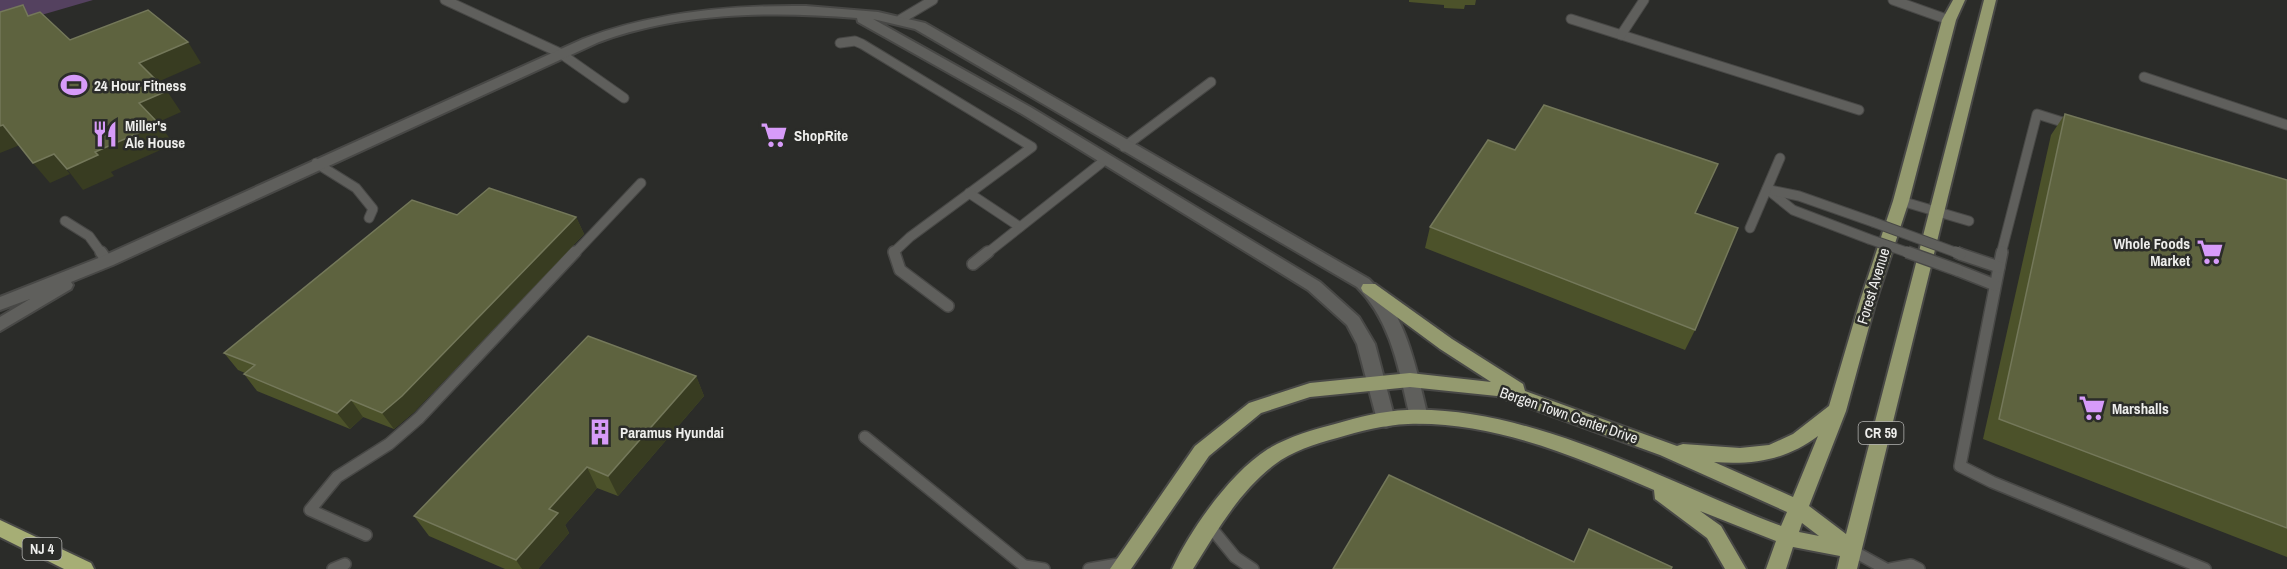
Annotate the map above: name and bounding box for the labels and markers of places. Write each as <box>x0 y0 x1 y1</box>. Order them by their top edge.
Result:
sports icon: 24 Hour Fitness <box>59 70 89 100</box>
place label: 24 Hour Fitness <box>94 75 186 96</box>
place label: Miller's Ale House <box>125 115 185 153</box>
restaurant icon: Miller's Ale House <box>90 119 120 149</box>
supermarket icon: ShopRite <box>759 120 789 150</box>
place label: ShopRite <box>794 125 848 146</box>
place label: Whole Foods Market <box>2113 233 2190 271</box>
supermarket icon: Whole Foods Market <box>2195 237 2225 267</box>
supermarket icon: Marshalls <box>2077 393 2107 423</box>
place label: Marshalls <box>2112 398 2169 419</box>
building icon: Paramus Hyundai <box>585 417 615 447</box>
place label: Paramus Hyundai <box>620 422 724 443</box>

